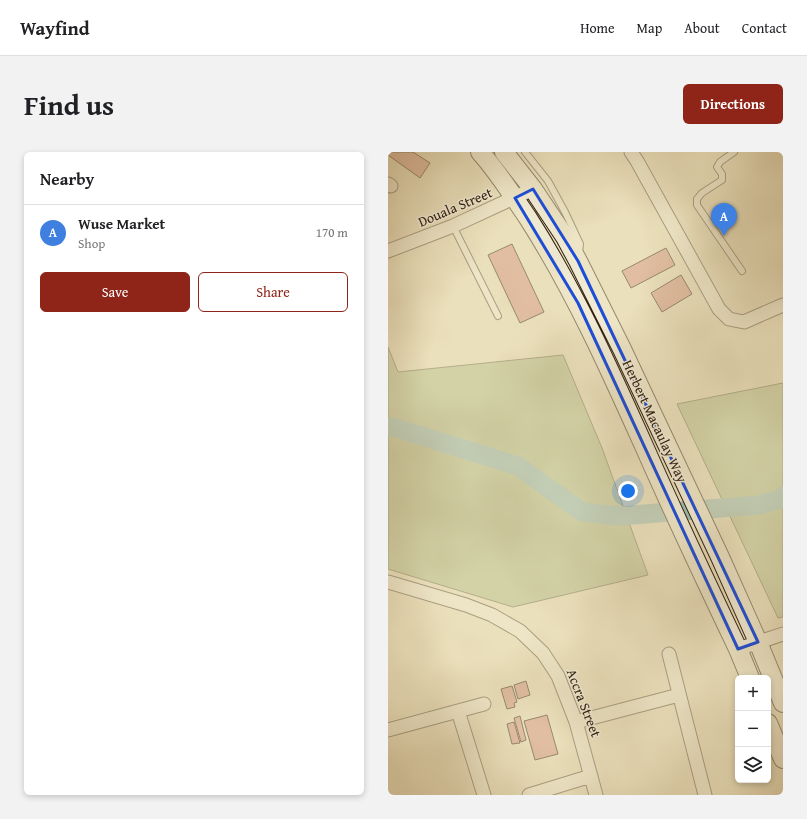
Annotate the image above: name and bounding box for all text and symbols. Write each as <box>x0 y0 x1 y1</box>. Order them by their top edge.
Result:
text: Wayfind <box>20 14 90 42</box>
text: Home <box>580 18 615 38</box>
text: Map <box>637 18 662 38</box>
text: About <box>684 18 720 38</box>
text: Contact <box>742 18 787 38</box>
text: Find us <box>24 84 114 125</box>
button: Directions <box>683 84 783 124</box>
text: Nearby <box>40 166 94 191</box>
street label: Douala Street <box>415 182 495 232</box>
pin: A <box>711 203 737 236</box>
text: Wuse Market <box>78 213 165 234</box>
text: A <box>49 223 57 242</box>
text: 170 m <box>316 223 348 242</box>
text: Shop <box>78 234 105 253</box>
button: Save <box>40 272 190 312</box>
button: Share <box>198 272 348 312</box>
street label: Herbert Macaulay Way <box>618 356 692 486</box>
your location <box>618 481 638 501</box>
street label: Accra Street <box>562 666 606 740</box>
map controls <box>735 675 771 783</box>
button: + <box>735 675 771 711</box>
button: − <box>735 711 771 747</box>
button: layers <box>735 747 771 783</box>

